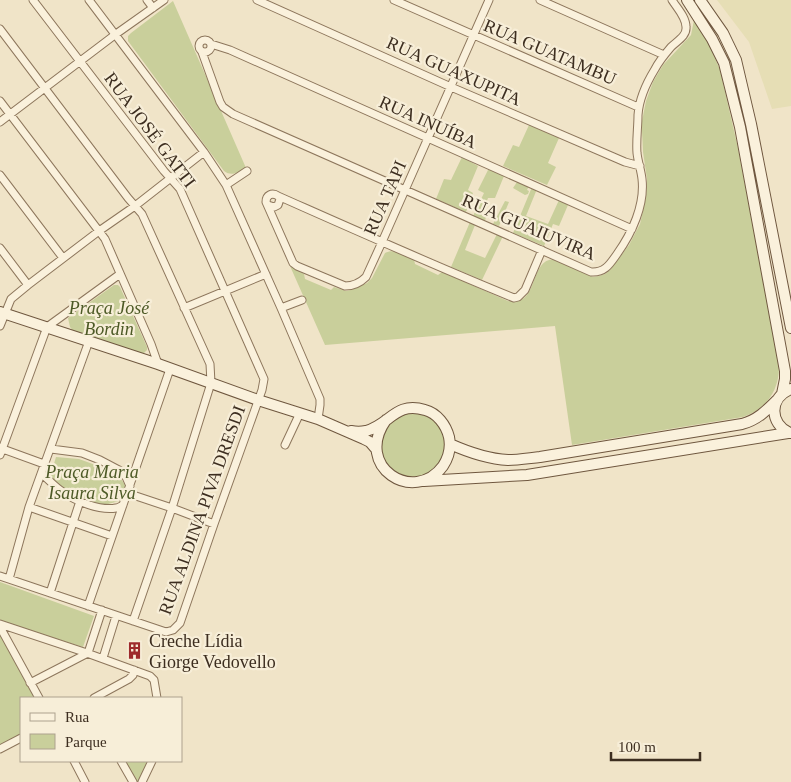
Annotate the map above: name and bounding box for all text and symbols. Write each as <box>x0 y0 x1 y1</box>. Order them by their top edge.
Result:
street label: RUA GUATAMBU <box>481 15 619 89</box>
street label: RUA GUAXUPITA <box>384 32 524 110</box>
street label: RUA JOSÉ GATTI <box>100 68 201 192</box>
street label: RUA INUÍBA <box>376 91 480 152</box>
street label: RUA TAPI <box>360 158 410 238</box>
street label: RUA GUAIUVIRA <box>459 190 599 264</box>
park label: Praça José Bordin <box>68 298 150 339</box>
street label: RUA ALDINA PIVA DRESDI <box>155 403 249 617</box>
park label: Praça Maria Isaura Silva <box>44 462 139 503</box>
place label: Creche Lídia Giorge Vedovello <box>149 631 276 672</box>
building icon: Creche Lídia Giorge Vedovello <box>125 641 145 661</box>
legend <box>20 697 182 762</box>
text: Rua <box>65 709 90 725</box>
scale bar <box>611 730 700 762</box>
text: Parque <box>65 734 107 750</box>
text: 100 m <box>618 739 656 755</box>

